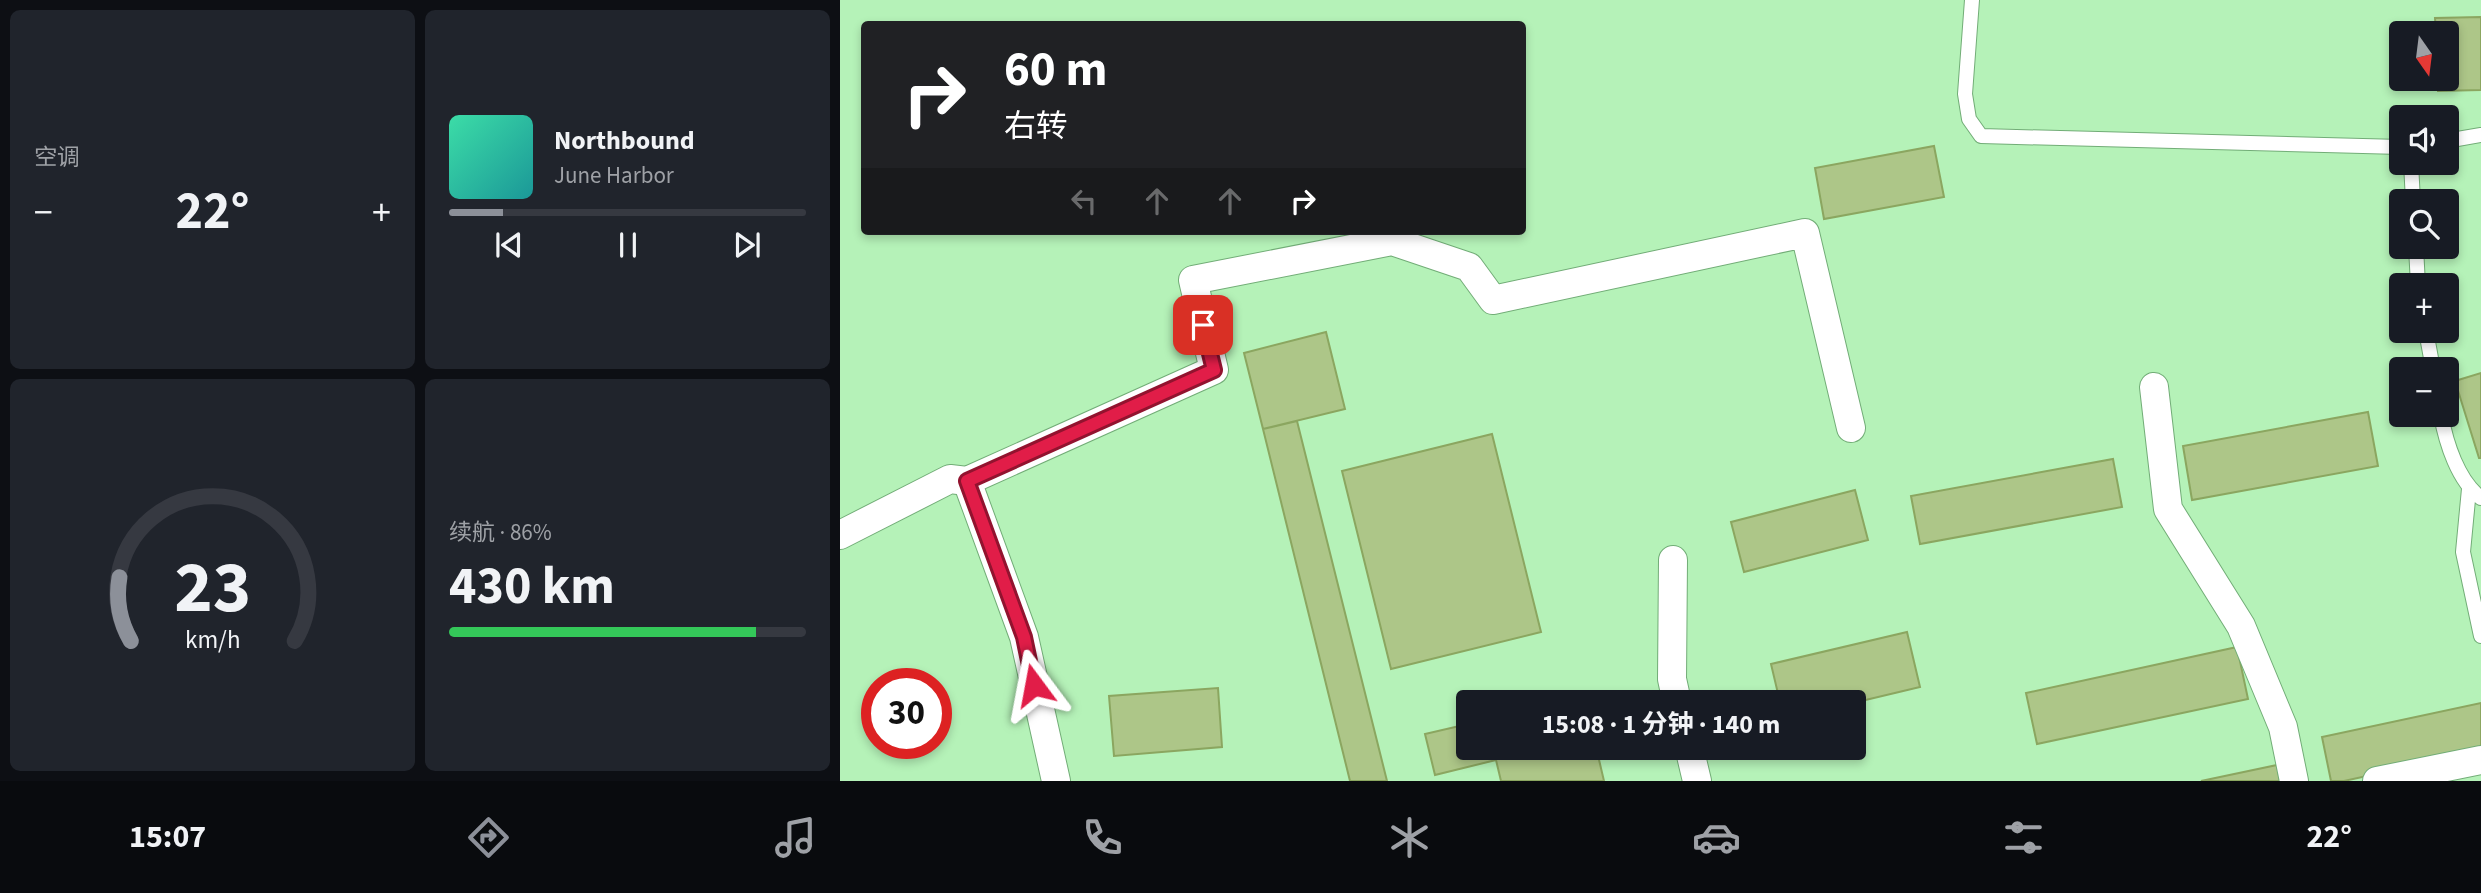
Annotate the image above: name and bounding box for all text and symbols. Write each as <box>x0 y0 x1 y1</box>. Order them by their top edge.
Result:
north arrow <box>2389 21 2459 91</box>
map controls <box>2389 21 2459 427</box>
text: 60 m <box>1004 35 1108 105</box>
icon: right <box>889 49 980 140</box>
text: 右转 <box>1004 104 1068 150</box>
button: sound <box>2389 105 2459 175</box>
text: Northbound <box>554 122 695 159</box>
text: 空调 <box>34 141 80 174</box>
text: June Harbor <box>554 159 674 192</box>
text: 22° <box>176 175 249 249</box>
icon: left <box>1065 182 1103 220</box>
icon: ahead <box>1138 182 1176 220</box>
icon: ahead <box>1211 182 1249 220</box>
icon: right <box>1284 182 1322 220</box>
text: − <box>34 186 53 240</box>
text: + <box>372 186 391 240</box>
button: search <box>2389 189 2459 259</box>
icon: previous <box>490 226 528 264</box>
icon: pause <box>609 226 647 264</box>
icon: next <box>728 226 766 264</box>
button: + <box>2389 273 2459 343</box>
pin <box>1173 295 1233 355</box>
icon: arrive <box>1184 306 1222 344</box>
button: − <box>2389 357 2459 427</box>
text: 续航 · 86% <box>449 516 552 549</box>
text: 23 <box>174 536 251 640</box>
text: 430 km <box>449 550 615 624</box>
text: km/h <box>185 622 240 658</box>
position arrow <box>997 648 1071 722</box>
speed limit sign: 30 <box>861 668 952 759</box>
text: 15:08 · 1 分钟 · 140 m <box>1542 706 1780 743</box>
icon: directions <box>464 813 513 862</box>
icon: music <box>771 813 820 862</box>
icon: phone <box>1078 813 1127 862</box>
icon: climate <box>1385 813 1434 862</box>
icon: car <box>1692 813 1741 862</box>
icon: filters <box>1999 813 2048 862</box>
text: 15:07 <box>129 814 206 860</box>
text: 22° <box>2306 814 2352 860</box>

